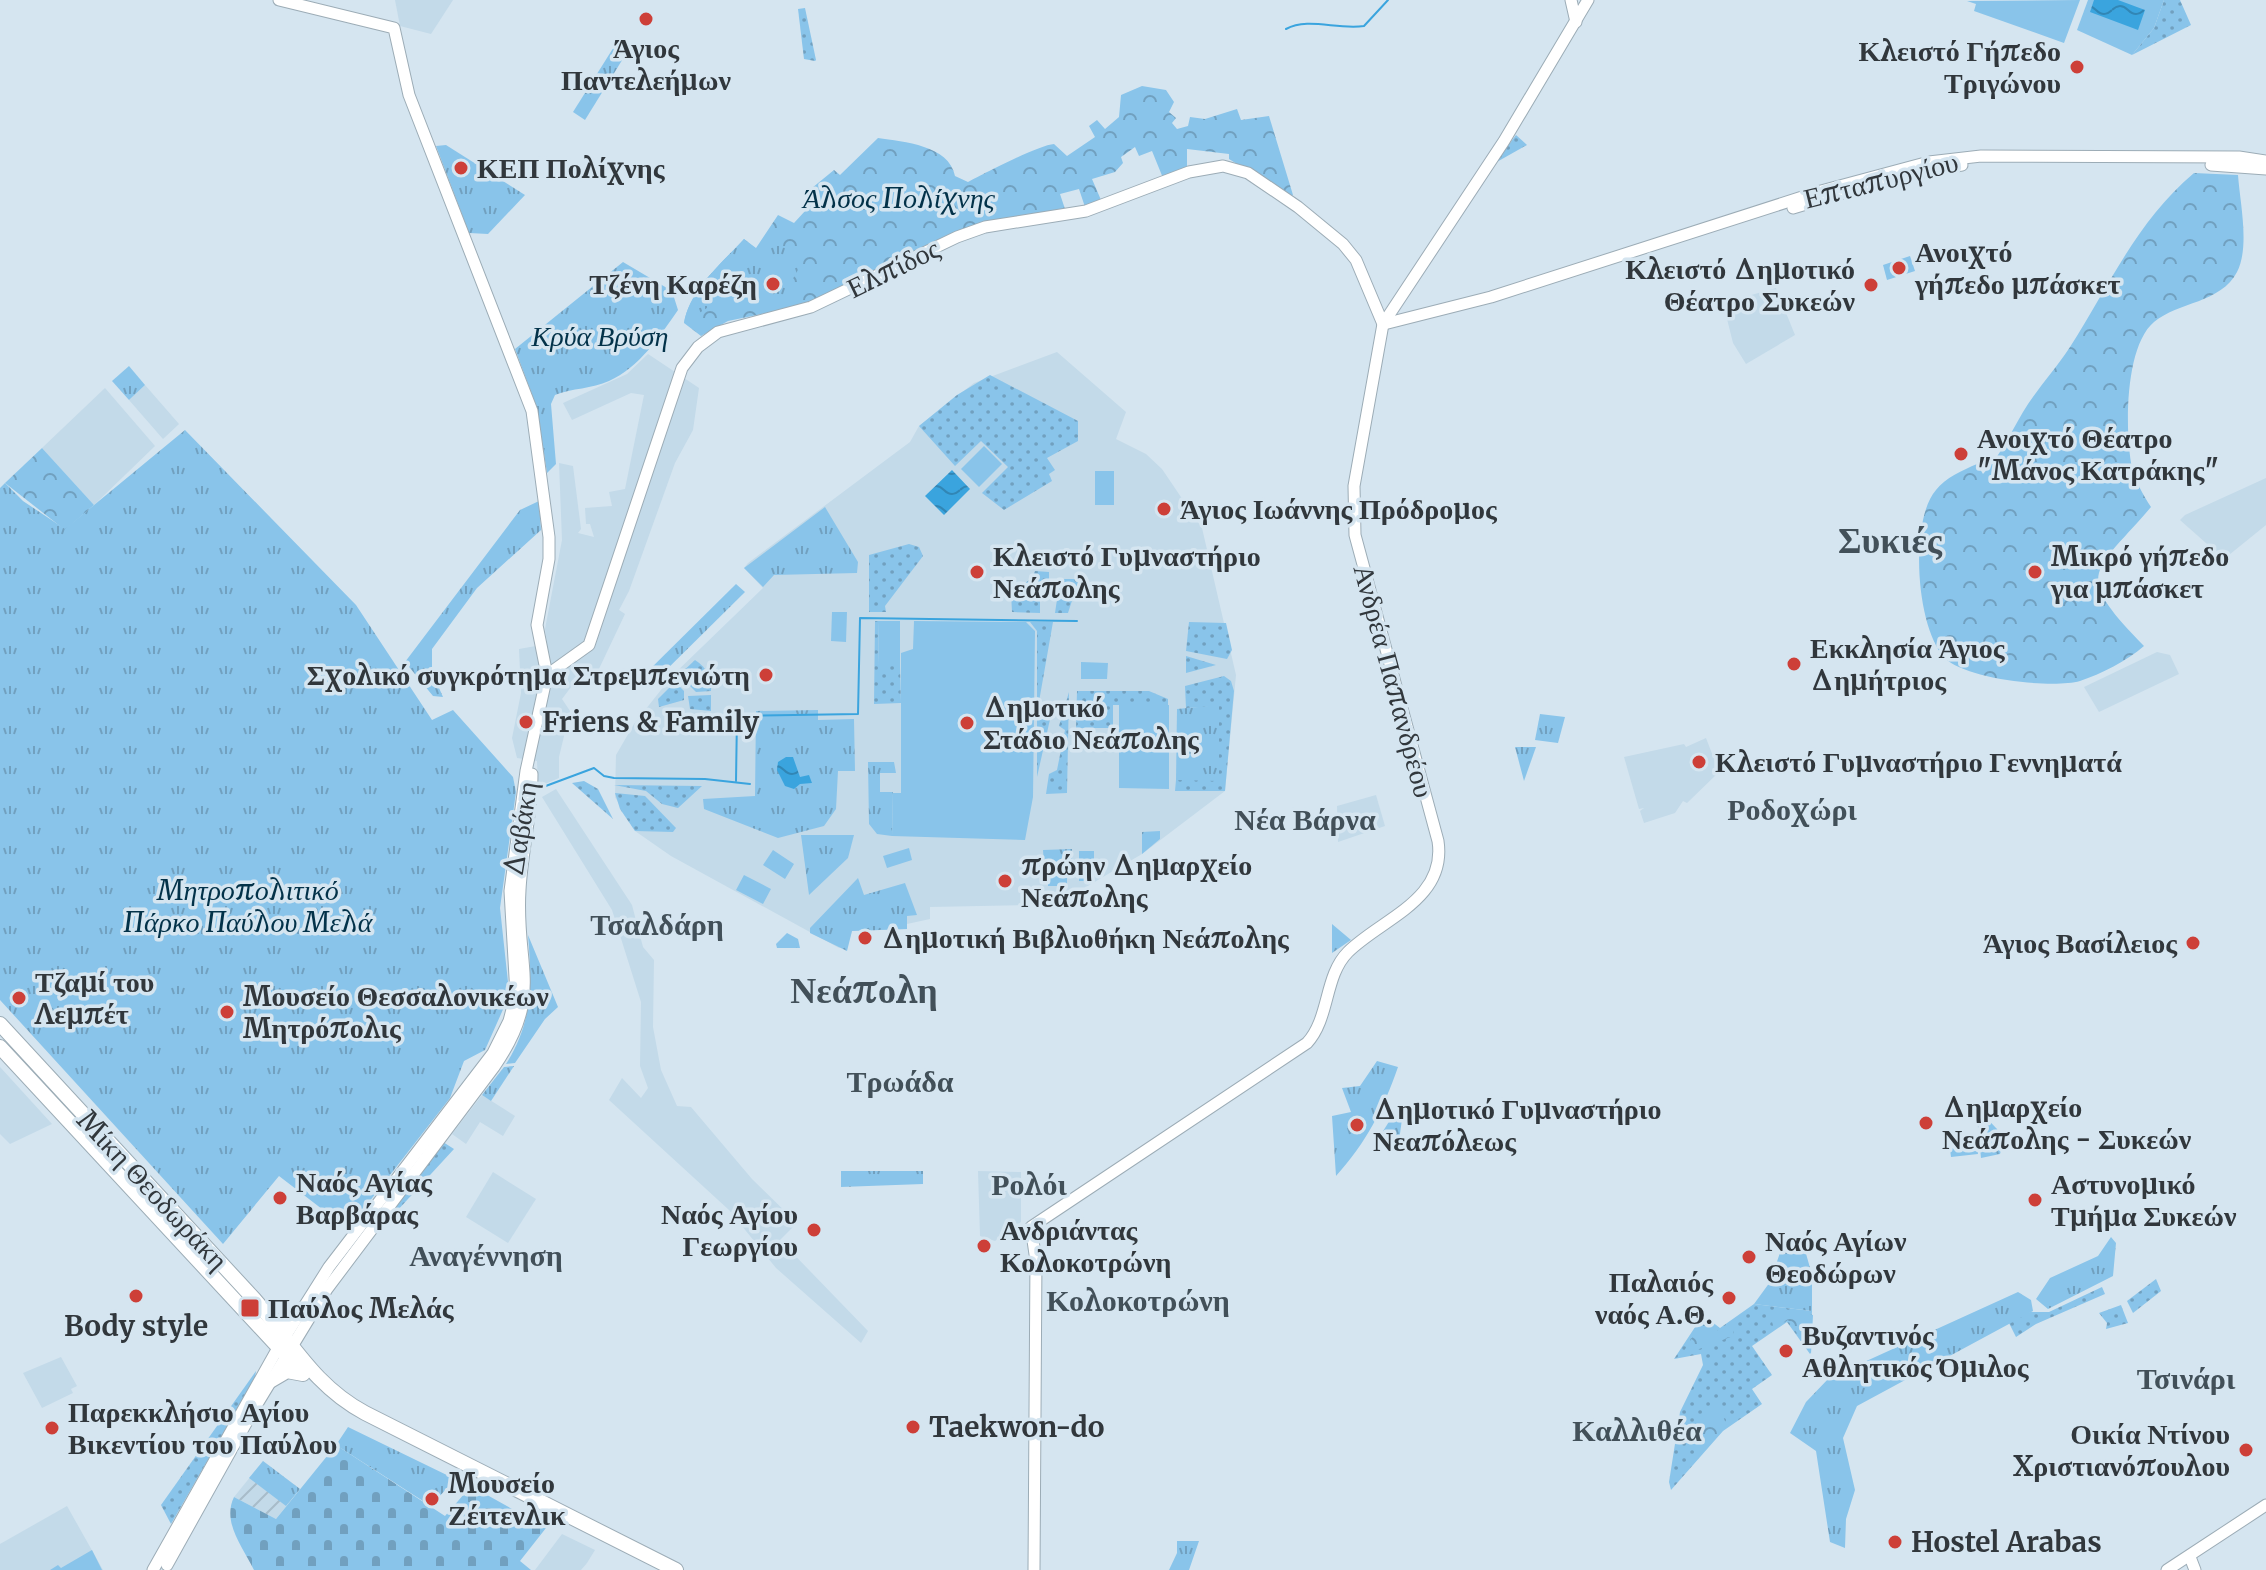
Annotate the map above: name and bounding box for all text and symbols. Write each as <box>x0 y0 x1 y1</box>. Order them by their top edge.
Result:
marker: Άγιος Παντελεήμων <box>637 10 655 28</box>
place label: Άγιος Παντελεήμων <box>561 30 731 98</box>
place label: Κλειστό Γήπεδο Τριγώνου <box>1859 33 2061 101</box>
marker: Κλειστό Γήπεδο Τριγώνου <box>2068 58 2086 76</box>
street label: Επταπυργίου <box>1800 143 1962 217</box>
place label: ΚΕΠ Πολίχνης <box>477 150 666 186</box>
marker: ΚΕΠ Πολίχνης <box>452 159 470 177</box>
park label: Άλσος Πολίχνης <box>801 180 996 216</box>
street label: Ελπίδος <box>841 230 945 306</box>
place label: Ανοιχτό γήπεδο μπάσκετ <box>1914 234 2121 302</box>
place label: Κλειστό Δημοτικό Θέατρο Συκεών <box>1625 251 1855 319</box>
marker: Ανοιχτό γήπεδο μπάσκετ <box>1890 259 1908 277</box>
place label: Τζένη Καρέζη <box>589 266 757 302</box>
marker: Τζένη Καρέζη <box>764 275 782 293</box>
marker: Κλειστό Δημοτικό Θέατρο Συκεών <box>1862 276 1880 294</box>
park label: Κρύα Βρύση <box>531 318 668 354</box>
place label: Ανοιχτό Θέατρο "Μάνος Κατράκης" <box>1977 420 2219 488</box>
marker: Ανοιχτό Θέατρο "Μάνος Κατράκης" <box>1952 445 1970 463</box>
place label: Άγιος Ιωάννης Πρόδρομος <box>1180 491 1498 527</box>
marker: Άγιος Ιωάννης Πρόδρομος <box>1155 500 1173 518</box>
district label: Συκιές <box>1838 518 1943 563</box>
place label: Κλειστό Γυμναστήριο Νεάπολης <box>993 538 1261 606</box>
place label: Μικρό γήπεδο για μπάσκετ <box>2050 538 2229 606</box>
street label: Ανδρέα Παπανδρέου <box>1346 561 1442 801</box>
marker: Κλειστό Γυμναστήριο Νεάπολης <box>968 563 986 581</box>
marker: Μικρό γήπεδο για μπάσκετ <box>2026 563 2044 581</box>
place label: Εκκλησία Άγιος Δημήτριος <box>1810 630 2006 698</box>
marker: Εκκλησία Άγιος Δημήτριος <box>1785 655 1803 673</box>
place label: Σχολικό συγκρότημα Στρεμπενιώτη <box>307 657 750 693</box>
marker: Σχολικό συγκρότημα Στρεμπενιώτη <box>757 666 775 684</box>
place label: Δημοτικό Στάδιο Νεάπολης <box>983 689 1200 757</box>
place label: Friens & Family <box>542 704 760 740</box>
marker: Friens & Family <box>517 713 535 731</box>
marker: Δημοτικό Στάδιο Νεάπολης <box>958 714 976 732</box>
place label: Κλειστό Γυμναστήριο Γεννηματά <box>1715 744 2122 780</box>
marker: Κλειστό Γυμναστήριο Γεννηματά <box>1690 753 1708 771</box>
street label: Δαβάκη <box>495 779 545 879</box>
district label: Ροδοχώρι <box>1727 790 1858 828</box>
district label: Νέα Βάρνα <box>1234 800 1376 838</box>
place label: πρώην Δημαρχείο Νεάπολης <box>1021 847 1252 915</box>
park label: Μητροπολιτικό Πάρκο Παύλου Μελά <box>124 872 374 940</box>
marker: πρώην Δημαρχείο Νεάπολης <box>996 872 1014 890</box>
district label: Τσαλδάρη <box>590 905 724 943</box>
place label: Δημοτική Βιβλιοθήκη Νεάπολης <box>881 920 1290 956</box>
place label: Άγιος Βασίλειος <box>1983 925 2178 961</box>
marker: Δημοτική Βιβλιοθήκη Νεάπολης <box>856 929 874 947</box>
marker: Άγιος Βασίλειος <box>2184 934 2202 952</box>
place label: Τζαμί του Λεμπέτ <box>34 964 154 1032</box>
district label: Νεάπολη <box>790 968 938 1013</box>
place label: Μουσείο Θεσσαλονικέων Μητρόπολις <box>243 978 549 1046</box>
marker: Τζαμί του Λεμπέτ <box>10 989 28 1007</box>
marker: Μουσείο Θεσσαλονικέων Μητρόπολις <box>218 1003 236 1021</box>
district label: Τρωάδα <box>846 1062 954 1100</box>
place label: Δημαρχείο Νεάπολης - Συκεών <box>1942 1089 2192 1157</box>
place label: Δημοτικό Γυμναστήριο Νεαπόλεως <box>1373 1091 1662 1159</box>
street label: Μίκη Θεοδωράκη <box>70 1103 236 1277</box>
marker: Δημαρχείο Νεάπολης - Συκεών <box>1917 1114 1935 1132</box>
marker: Δημοτικό Γυμναστήριο Νεαπόλεως <box>1348 1116 1366 1134</box>
place label: Ναός Αγίας Βαρβάρας <box>296 1164 433 1232</box>
district label: Ρολόι <box>991 1165 1067 1203</box>
place label: Αστυνομικό Τμήμα Συκεών <box>2051 1166 2237 1234</box>
marker: Ναός Αγίας Βαρβάρας <box>271 1189 289 1207</box>
marker: Αστυνομικό Τμήμα Συκεών <box>2026 1191 2044 1209</box>
place label: Ναός Αγίου Γεωργίου <box>661 1196 798 1264</box>
place label: Ανδριάντας Κολοκοτρώνη <box>1000 1212 1171 1280</box>
marker: Ναός Αγίου Γεωργίου <box>805 1221 823 1239</box>
place label: Ναός Αγίων Θεοδώρων <box>1765 1223 1907 1291</box>
district label: Αναγέννηση <box>409 1236 563 1274</box>
marker: Ανδριάντας Κολοκοτρώνη <box>975 1237 993 1255</box>
marker: Ναός Αγίων Θεοδώρων <box>1740 1248 1758 1266</box>
place label: Παλαιός ναός Α.Θ. <box>1594 1264 1714 1332</box>
district label: Κολοκοτρώνη <box>1046 1281 1230 1319</box>
marker: Body style <box>127 1287 145 1305</box>
marker: Παλαιός ναός Α.Θ. <box>1720 1289 1738 1307</box>
place label: Παύλος Μελάς <box>268 1290 455 1326</box>
marker: Παύλος Μελάς <box>239 1297 261 1319</box>
place label: Body style <box>64 1308 208 1344</box>
place label: Βυζαντινός Αθλητικός Όμιλος <box>1802 1317 2030 1385</box>
marker: Βυζαντινός Αθλητικός Όμιλος <box>1777 1342 1795 1360</box>
district label: Τσινάρι <box>2137 1359 2236 1397</box>
place label: Παρεκκλήσιο Αγίου Βικεντίου του Παύλου <box>68 1394 337 1462</box>
place label: Taekwon-do <box>929 1409 1104 1445</box>
district label: Καλλιθέα <box>1572 1411 1702 1449</box>
place label: Οικία Ντίνου Χριστιανόπουλου <box>2013 1416 2230 1484</box>
marker: Taekwon-do <box>904 1418 922 1436</box>
marker: Παρεκκλήσιο Αγίου Βικεντίου του Παύλου <box>43 1419 61 1437</box>
marker: Οικία Ντίνου Χριστιανόπουλου <box>2237 1441 2255 1459</box>
place label: Μουσείο Ζέιτενλικ <box>448 1465 566 1533</box>
marker: Μουσείο Ζέιτενλικ <box>423 1490 441 1508</box>
place label: Hostel Arabas <box>1911 1524 2102 1560</box>
marker: Hostel Arabas <box>1886 1533 1904 1551</box>

